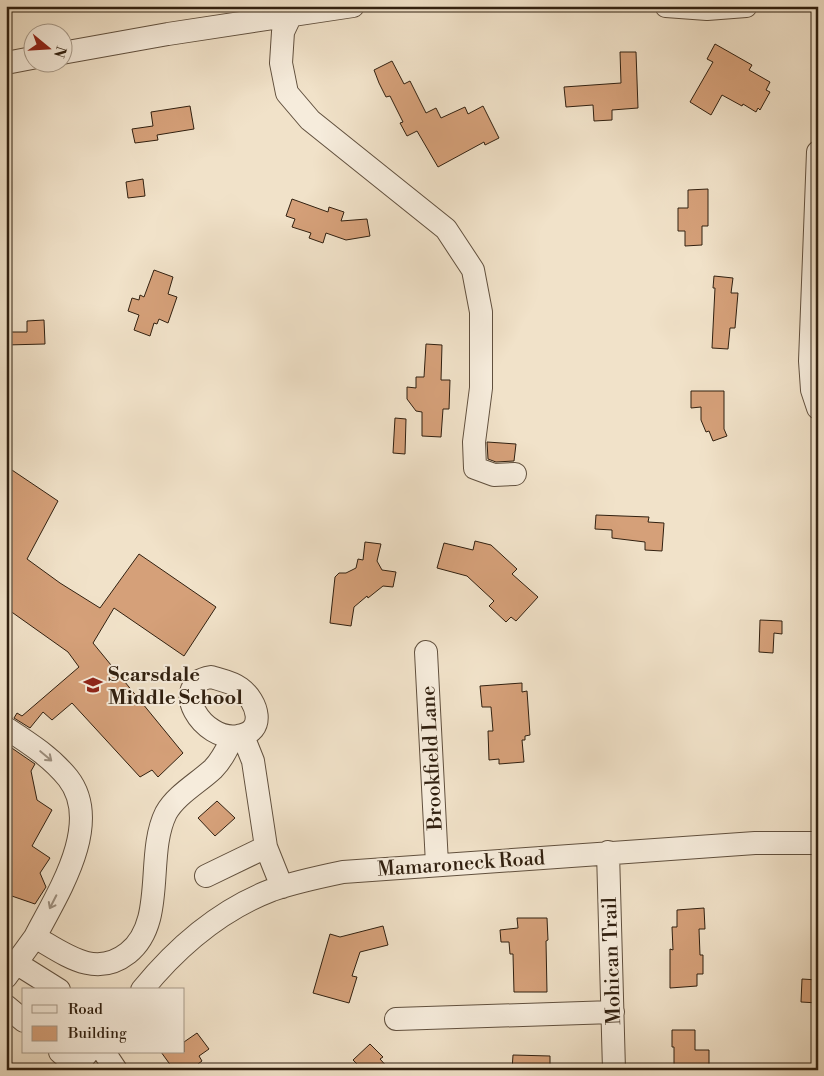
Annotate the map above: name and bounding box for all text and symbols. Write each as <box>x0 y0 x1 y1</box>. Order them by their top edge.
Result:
north arrow <box>22 22 72 72</box>
text: N <box>49 44 70 60</box>
place label: Scarsdale Middle School <box>108 663 243 711</box>
school or university icon: Scarsdale Middle School <box>82 674 104 696</box>
street label: Brookfield Lane <box>416 685 449 832</box>
one-way arrow <box>39 751 52 762</box>
street label: Mamaroneck Road <box>376 846 546 883</box>
one-way arrow <box>48 894 57 909</box>
street label: Mohican Trail <box>598 896 627 1025</box>
legend <box>22 988 185 1054</box>
text: Road <box>68 1000 103 1019</box>
text: Building <box>67 1024 127 1043</box>

